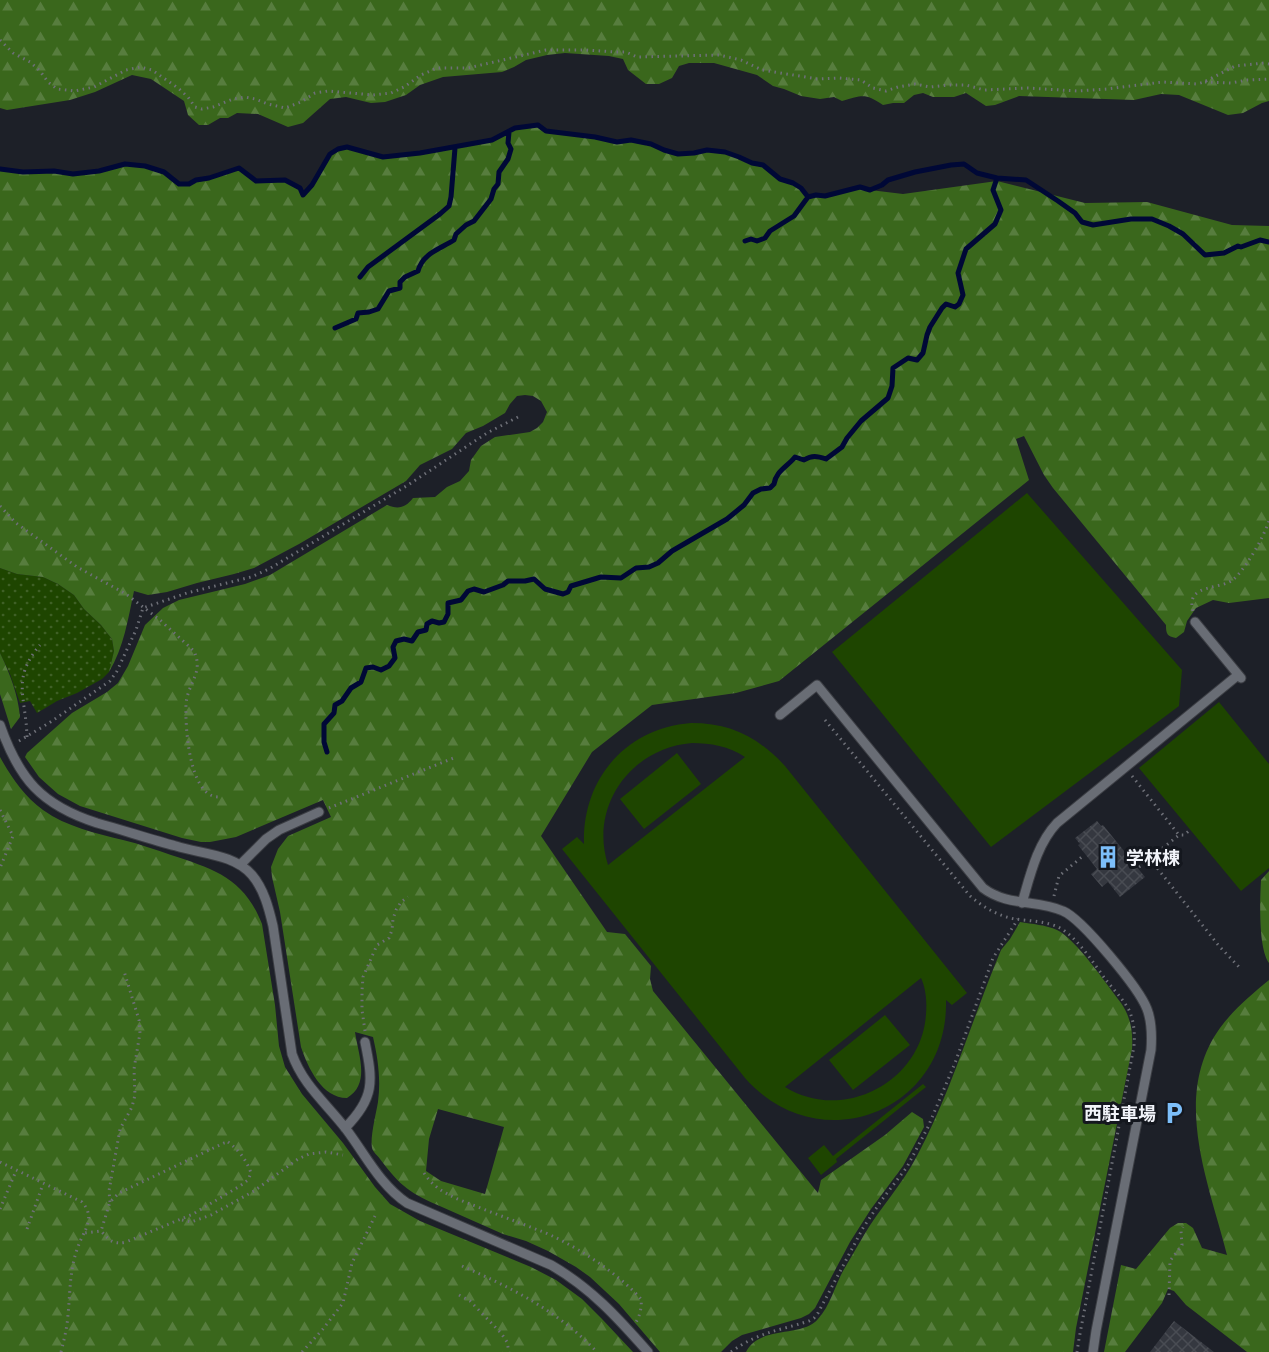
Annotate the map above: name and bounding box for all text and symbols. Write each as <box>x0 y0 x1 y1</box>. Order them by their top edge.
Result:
building icon: 学林棟 <box>1095 844 1121 870</box>
place label: 学林棟 <box>1126 847 1180 868</box>
parking icon: 西駐車場 <box>1161 1100 1187 1126</box>
place label: 西駐車場 <box>1084 1103 1156 1124</box>

